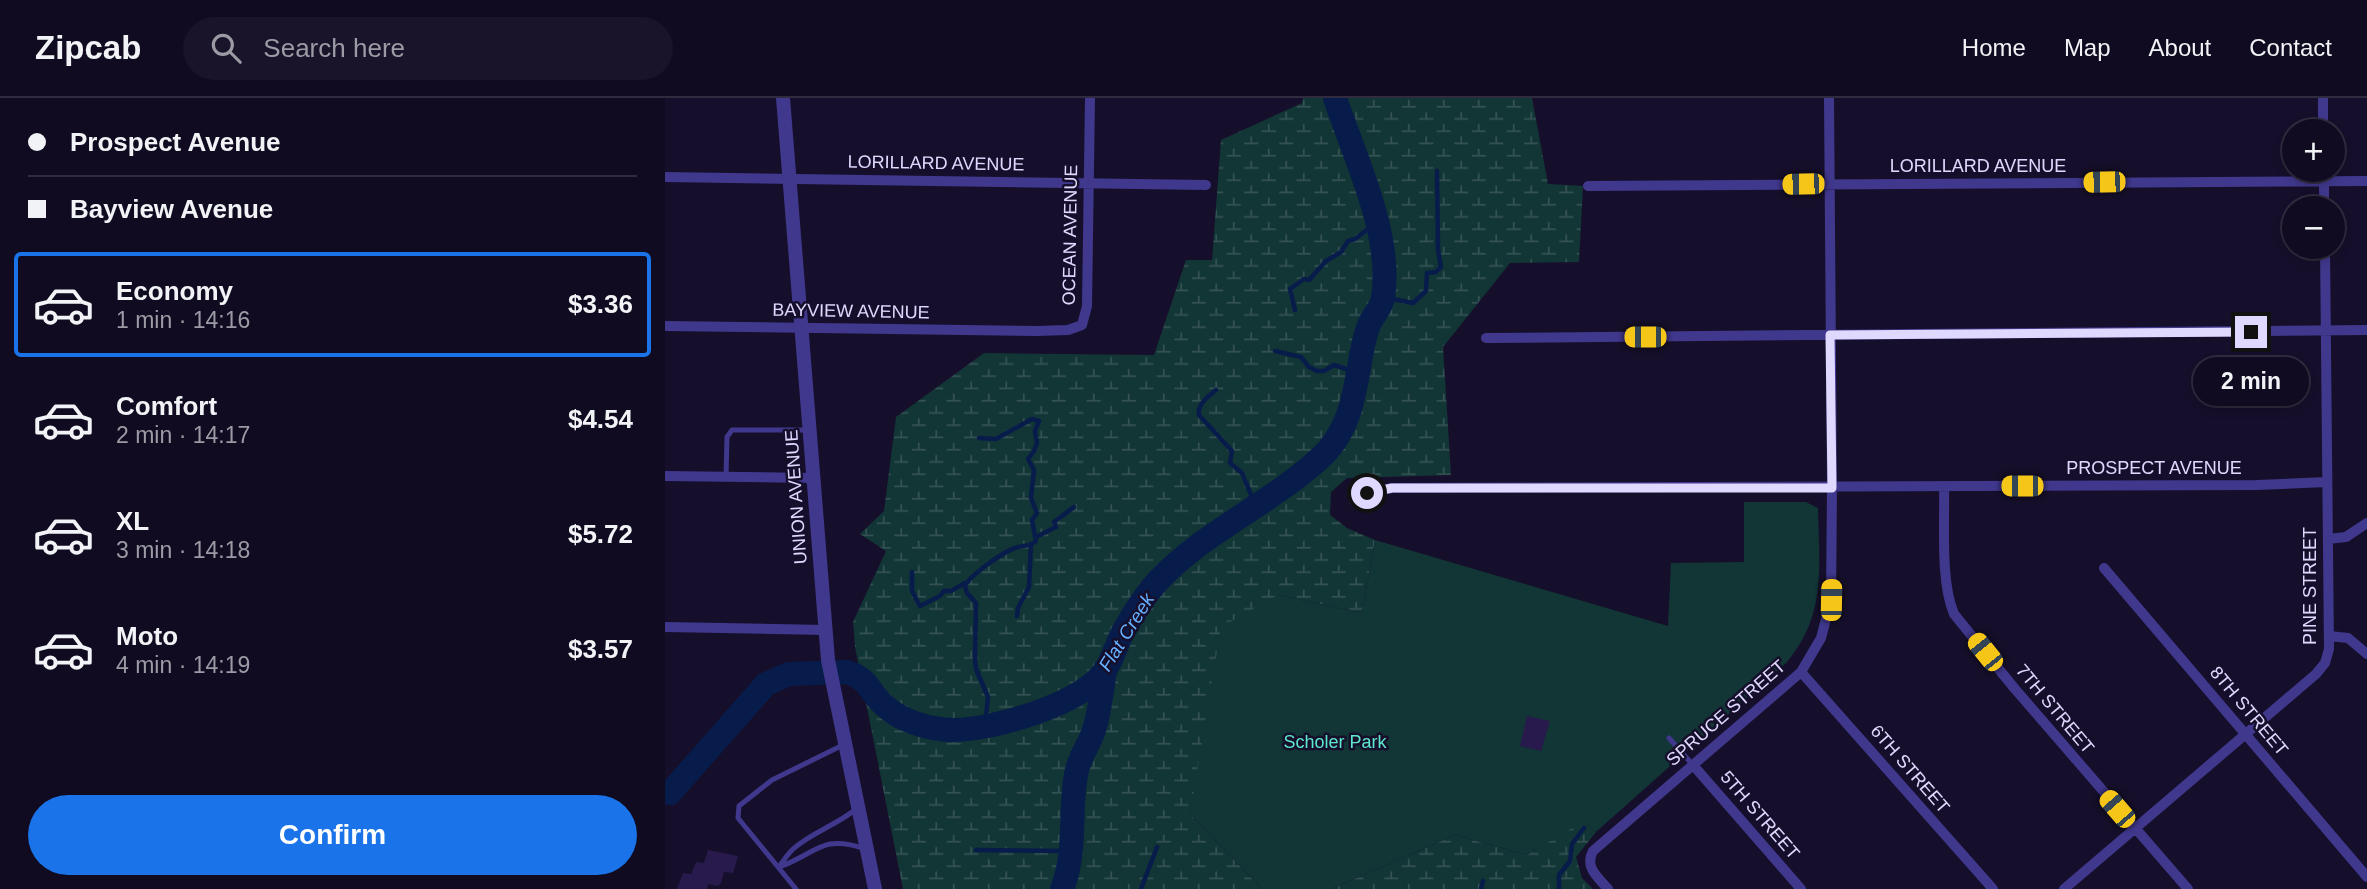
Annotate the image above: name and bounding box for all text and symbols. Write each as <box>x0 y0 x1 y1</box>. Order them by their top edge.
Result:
search box <box>183 17 673 80</box>
text: Zipcab <box>35 29 141 66</box>
icon: search <box>207 29 245 67</box>
text: Search here <box>263 33 405 63</box>
text: Home <box>1962 34 2026 61</box>
text: Map <box>2064 34 2111 61</box>
text: About <box>2149 34 2211 61</box>
text: Contact <box>2249 34 2332 61</box>
map controls <box>2282 119 2345 259</box>
button: + <box>2282 119 2345 182</box>
text: Prospect Avenue <box>70 127 280 157</box>
street label: LORILLARD AVENUE <box>847 151 1025 175</box>
street label: LORILLARD AVENUE <box>1890 156 2066 176</box>
street label: OCEAN AVENUE <box>1059 164 1081 306</box>
car <box>2083 171 2126 193</box>
car <box>1782 173 1825 195</box>
text: Bayview Avenue <box>70 194 273 224</box>
button: − <box>2282 196 2345 259</box>
icon: car <box>32 273 95 336</box>
text: Economy <box>116 276 233 306</box>
text: $3.36 <box>568 289 633 319</box>
street label: BAYVIEW AVENUE <box>772 300 930 322</box>
text: 1 min · 14:16 <box>116 307 250 333</box>
route end <box>2235 316 2267 348</box>
car <box>1625 327 1667 348</box>
callout: 2 min <box>2193 356 2309 406</box>
text: 2 min <box>2221 368 2281 394</box>
icon: car <box>32 388 95 451</box>
text: Comfort <box>116 391 217 421</box>
text: $4.54 <box>568 404 633 434</box>
text: 2 min · 14:17 <box>116 422 250 448</box>
street label: UNION AVENUE <box>781 429 811 565</box>
street label: PROSPECT AVENUE <box>2066 458 2242 478</box>
car <box>2002 476 2044 497</box>
route start <box>1351 477 1383 509</box>
icon: car <box>32 503 95 566</box>
text: XL <box>116 506 149 536</box>
text: $5.72 <box>568 519 633 549</box>
street label: PINE STREET <box>2300 527 2320 645</box>
text: 3 min · 14:18 <box>116 537 250 563</box>
car <box>1821 579 1842 621</box>
water label: Flat Creek <box>1094 588 1159 675</box>
icon: car <box>32 618 95 681</box>
text: Moto <box>116 621 178 651</box>
car <box>1964 629 2007 675</box>
text: $3.57 <box>568 634 633 664</box>
text: 4 min · 14:19 <box>116 652 250 678</box>
street label: SPRUCE STREET <box>1662 656 1790 770</box>
street label: 7TH STREET <box>2012 660 2098 758</box>
street label: 8TH STREET <box>2206 662 2292 760</box>
street label: 6TH STREET <box>1866 721 1954 817</box>
park label: Scholer Park <box>1283 732 1388 752</box>
street label: 5TH STREET <box>1716 767 1804 863</box>
car <box>2096 786 2139 832</box>
button: Confirm <box>28 795 637 875</box>

